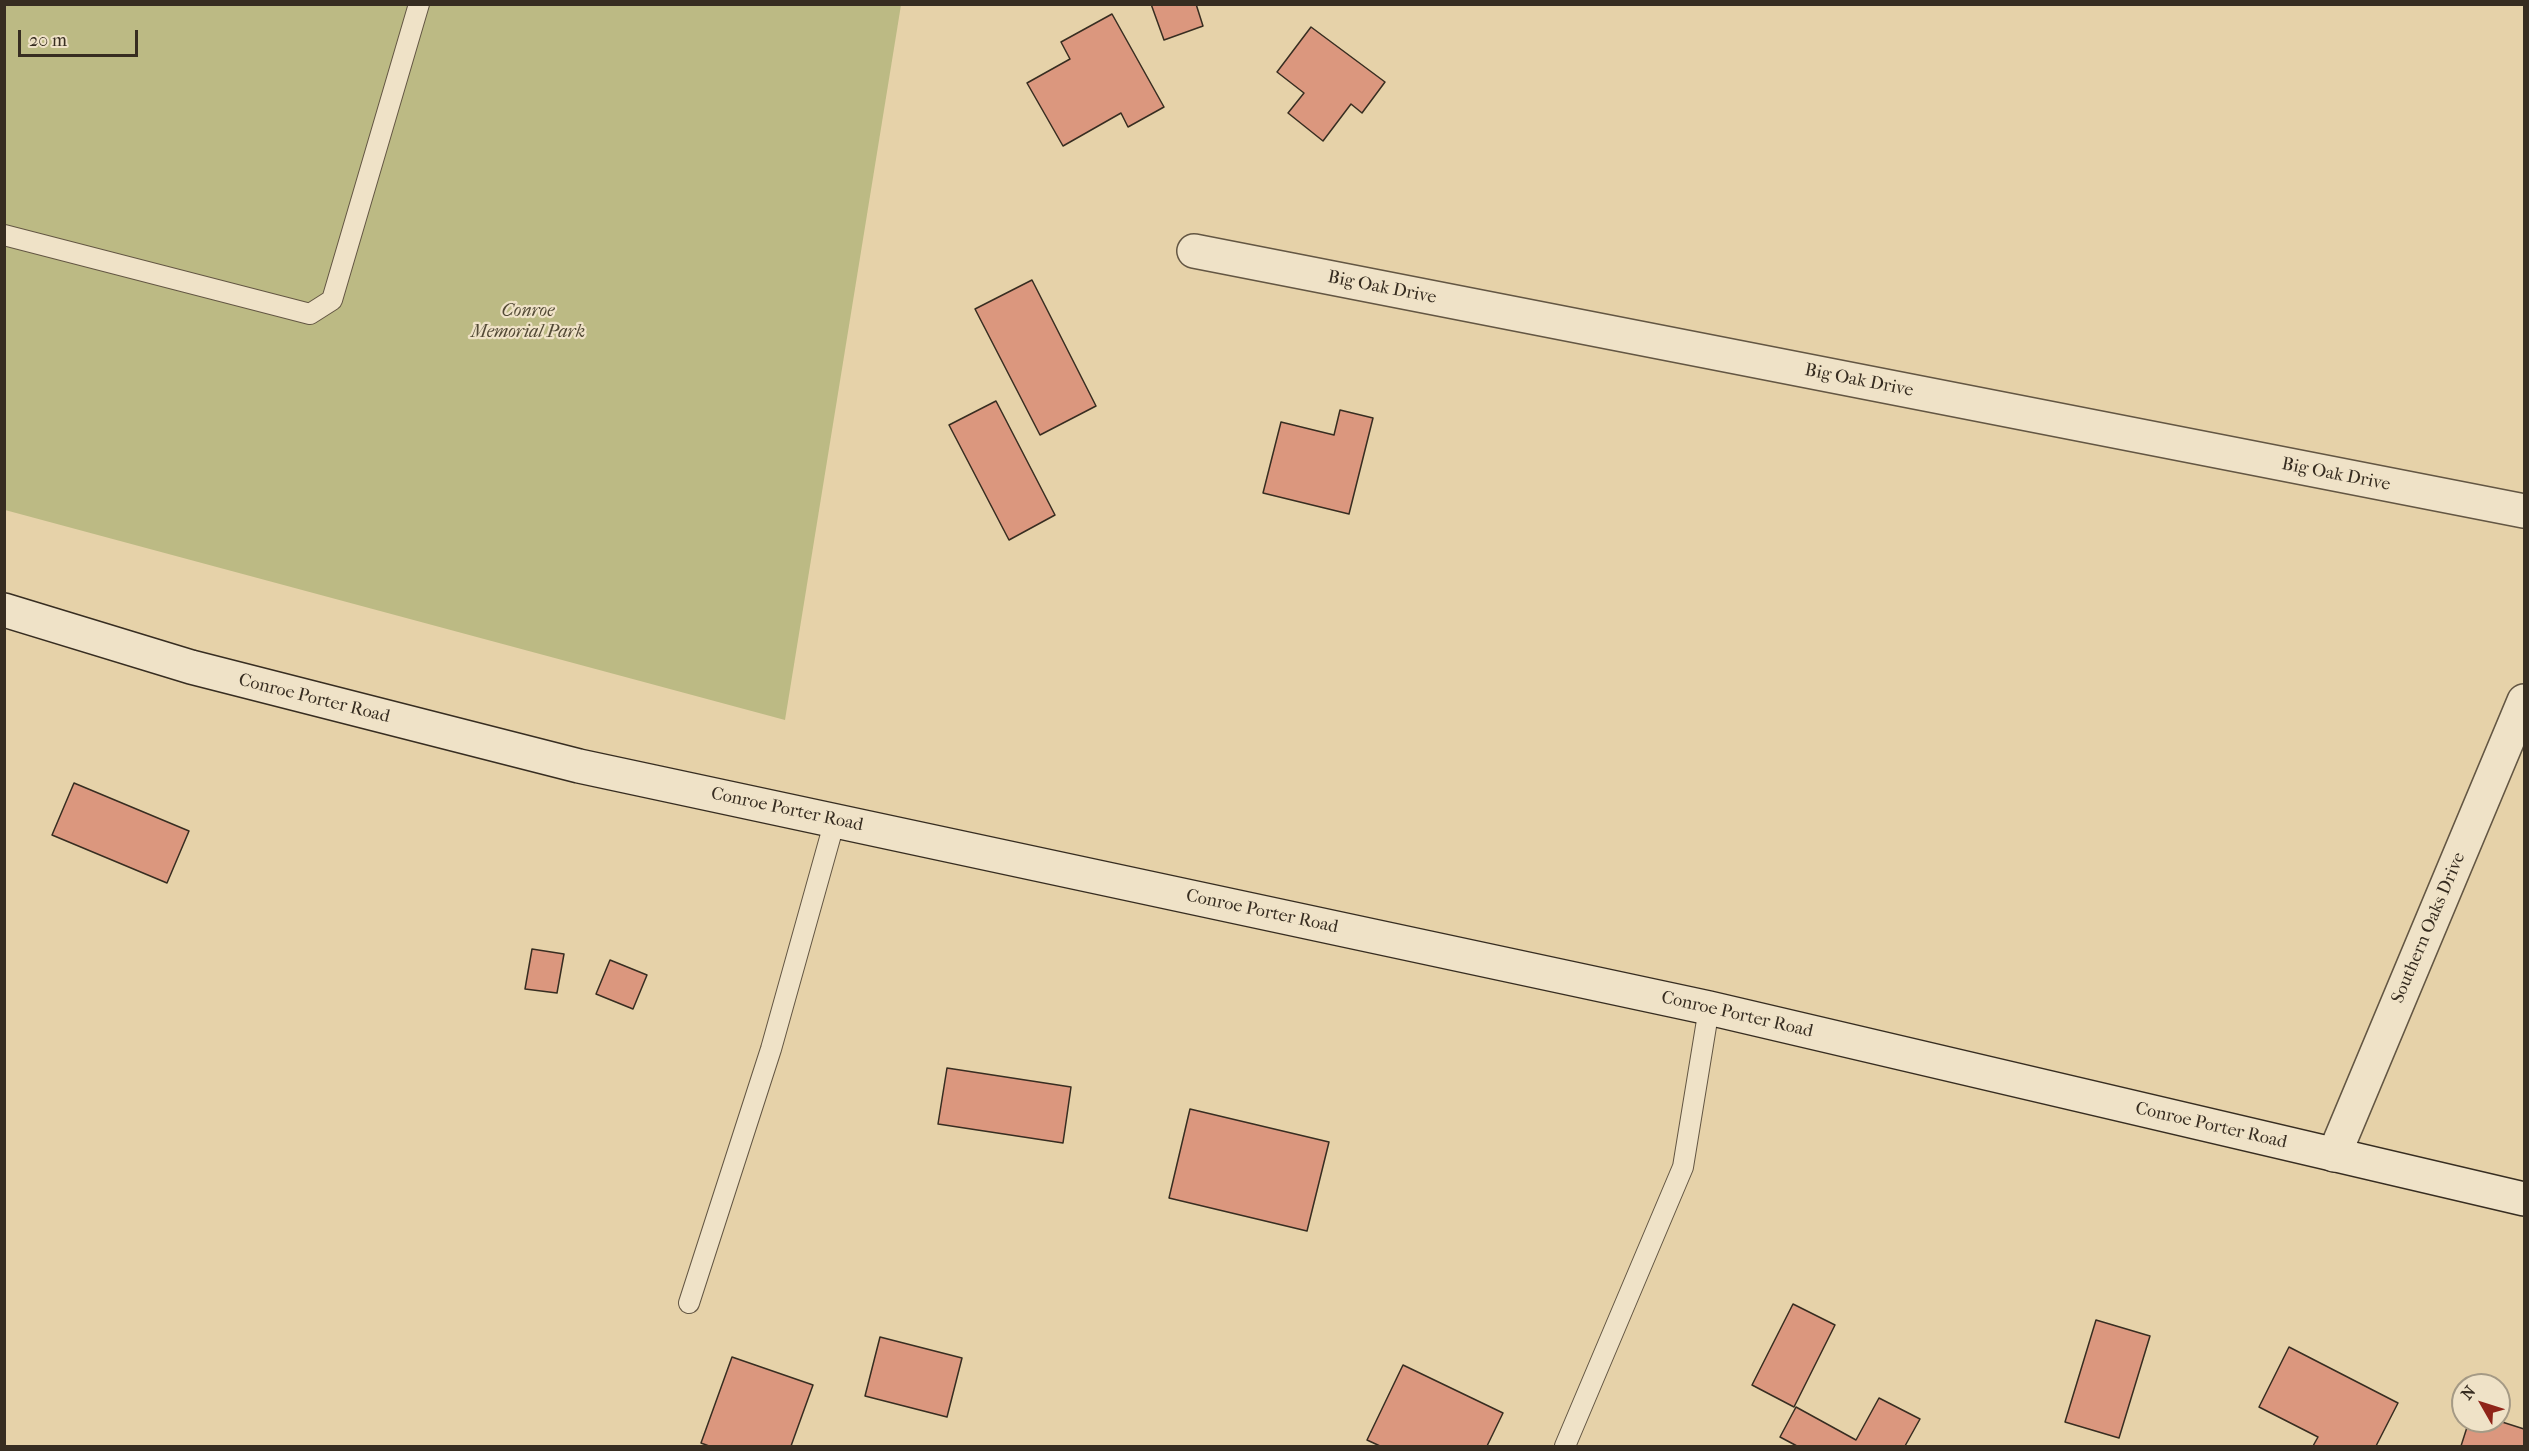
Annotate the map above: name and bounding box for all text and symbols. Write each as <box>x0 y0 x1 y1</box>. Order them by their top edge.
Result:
scale bar <box>21 18 141 56</box>
text: 20 m <box>29 30 67 51</box>
street label: Big Oak Drive <box>1326 267 1438 309</box>
park label: Conroe Memorial Park <box>471 301 585 344</box>
street label: Big Oak Drive <box>1803 360 1915 402</box>
street label: Big Oak Drive <box>2280 454 2392 496</box>
street label: Conroe Porter Road <box>236 670 392 728</box>
street label: Conroe Porter Road <box>709 783 865 837</box>
street label: Southern Oaks Drive <box>2387 849 2471 1007</box>
street label: Conroe Porter Road <box>1184 885 1340 939</box>
street label: Conroe Porter Road <box>1659 987 1815 1043</box>
street label: Conroe Porter Road <box>2133 1098 2289 1154</box>
north arrow <box>2451 1373 2511 1433</box>
text: N <box>2457 1382 2479 1403</box>

